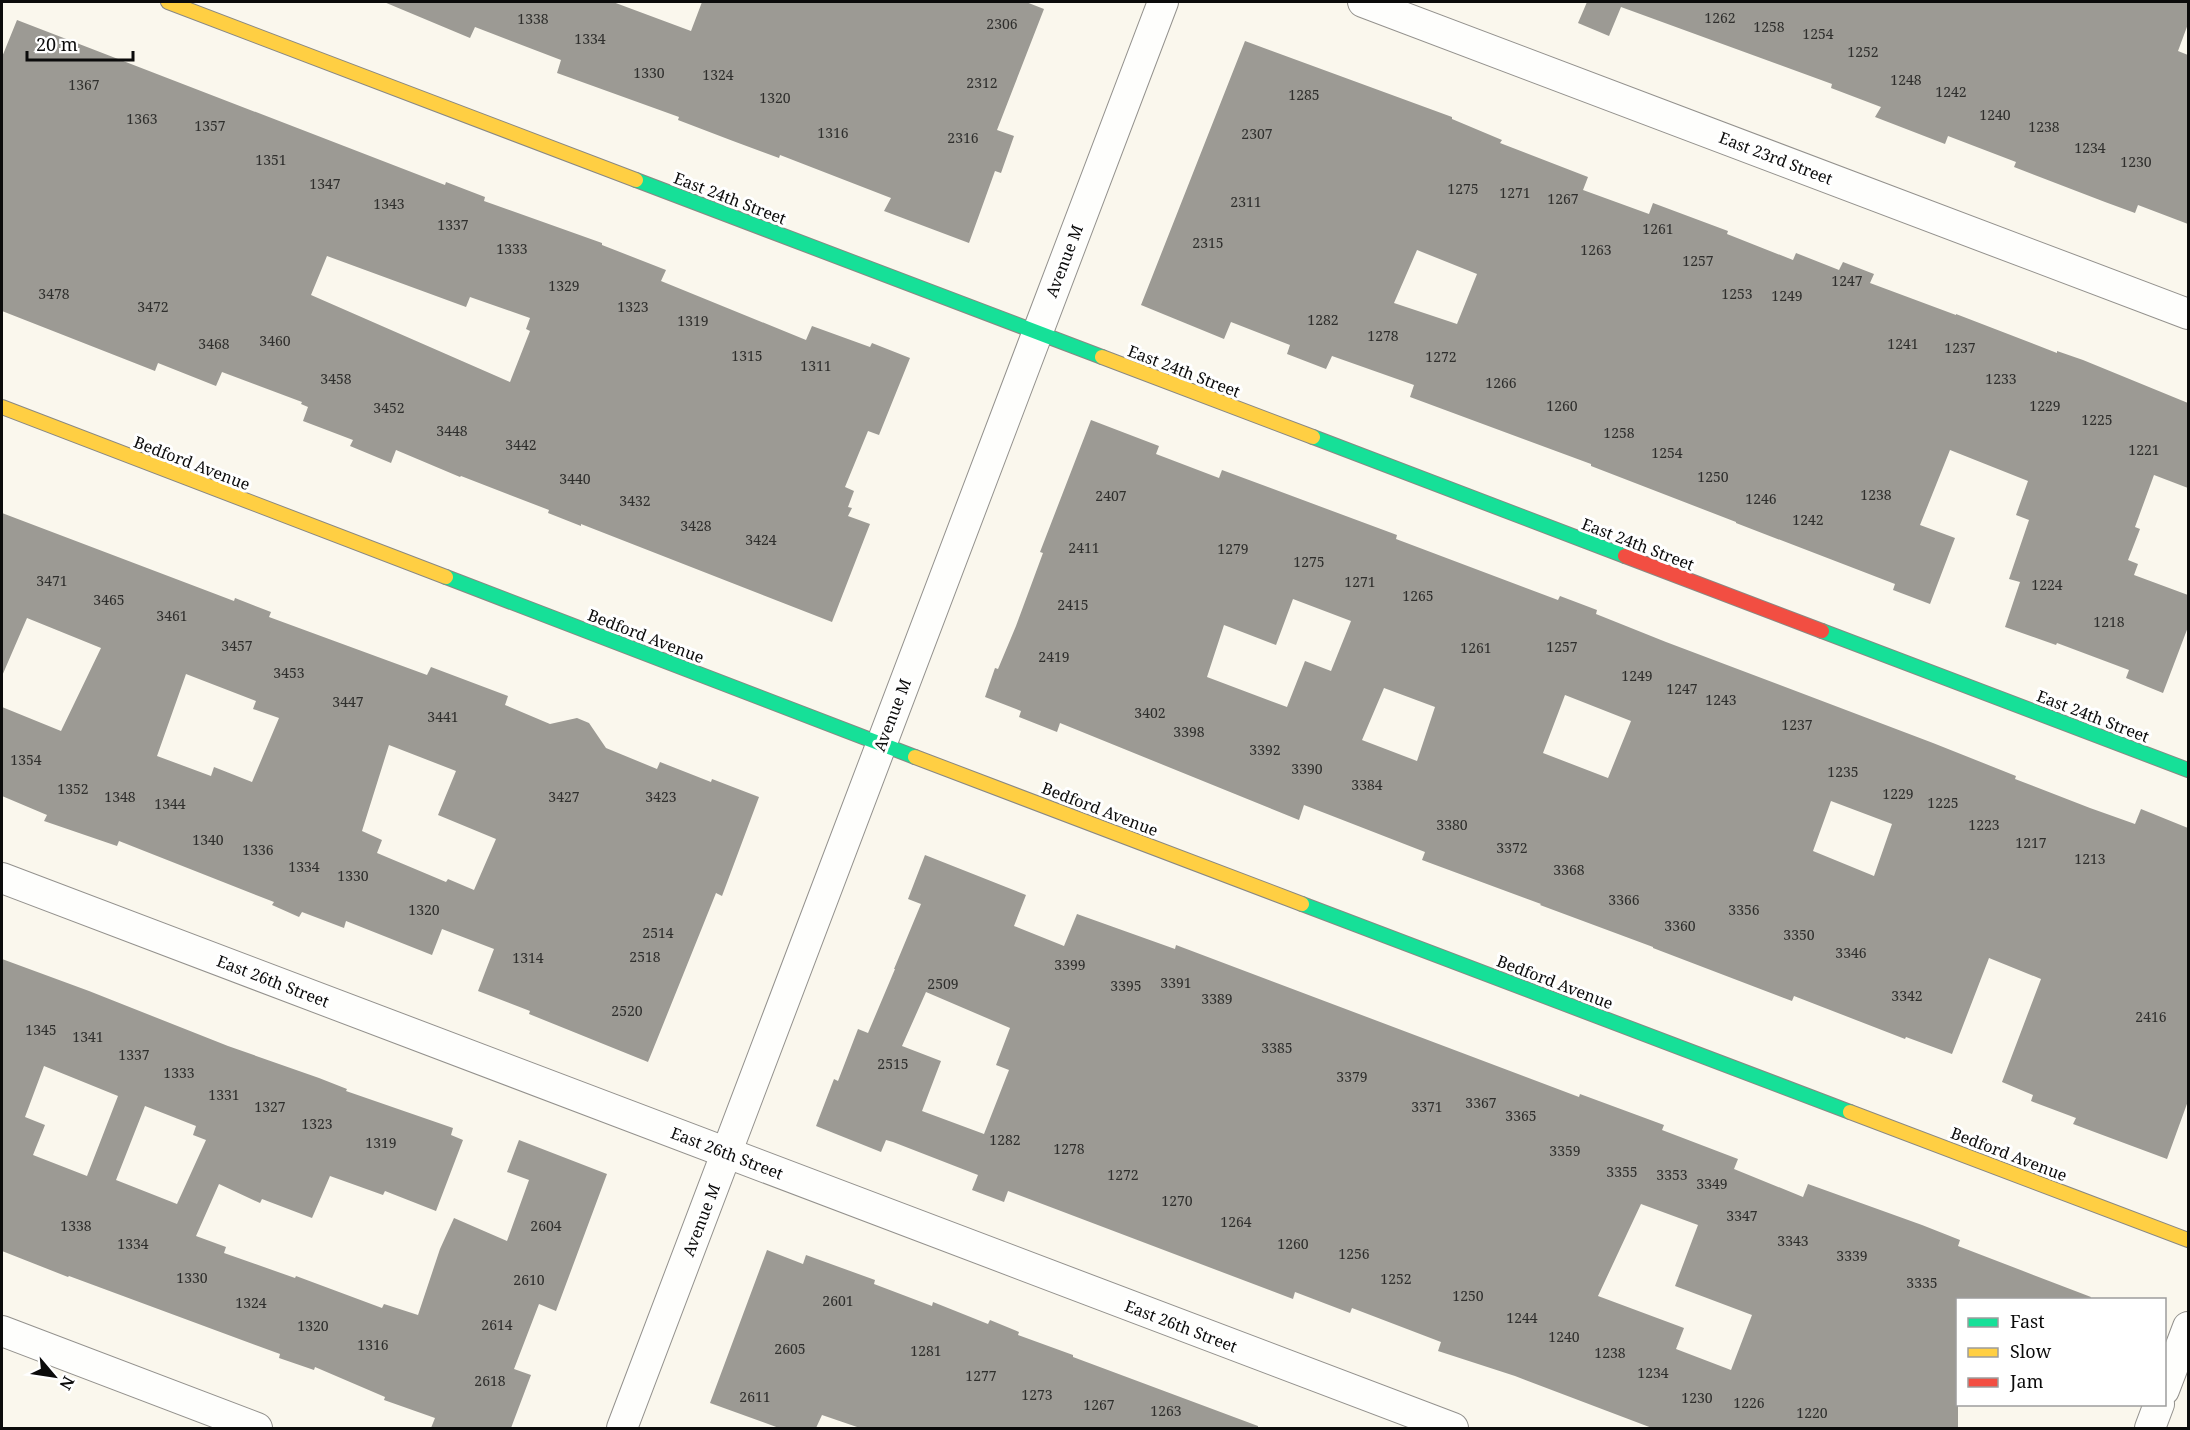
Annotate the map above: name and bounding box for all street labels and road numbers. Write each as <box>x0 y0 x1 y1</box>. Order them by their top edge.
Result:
street label: East 23rd Street <box>1716 126 1836 190</box>
street label: East 24th Street <box>671 167 790 230</box>
street label: Avenue M <box>1040 221 1088 301</box>
street label: East 24th Street <box>1125 340 1244 403</box>
street label: Bedford Avenue <box>131 431 253 495</box>
street label: East 24th Street <box>1579 513 1698 576</box>
street label: Bedford Avenue <box>585 604 707 668</box>
street label: Avenue M <box>868 675 916 755</box>
street label: East 24th Street <box>2034 685 2153 748</box>
street label: Bedford Avenue <box>1039 777 1161 841</box>
street label: East 26th Street <box>214 950 333 1013</box>
street label: Bedford Avenue <box>1494 950 1616 1014</box>
street label: East 26th Street <box>668 1122 787 1185</box>
street label: Bedford Avenue <box>1948 1122 2070 1186</box>
street label: Avenue M <box>677 1180 725 1260</box>
street label: East 26th Street <box>1122 1295 1241 1358</box>

